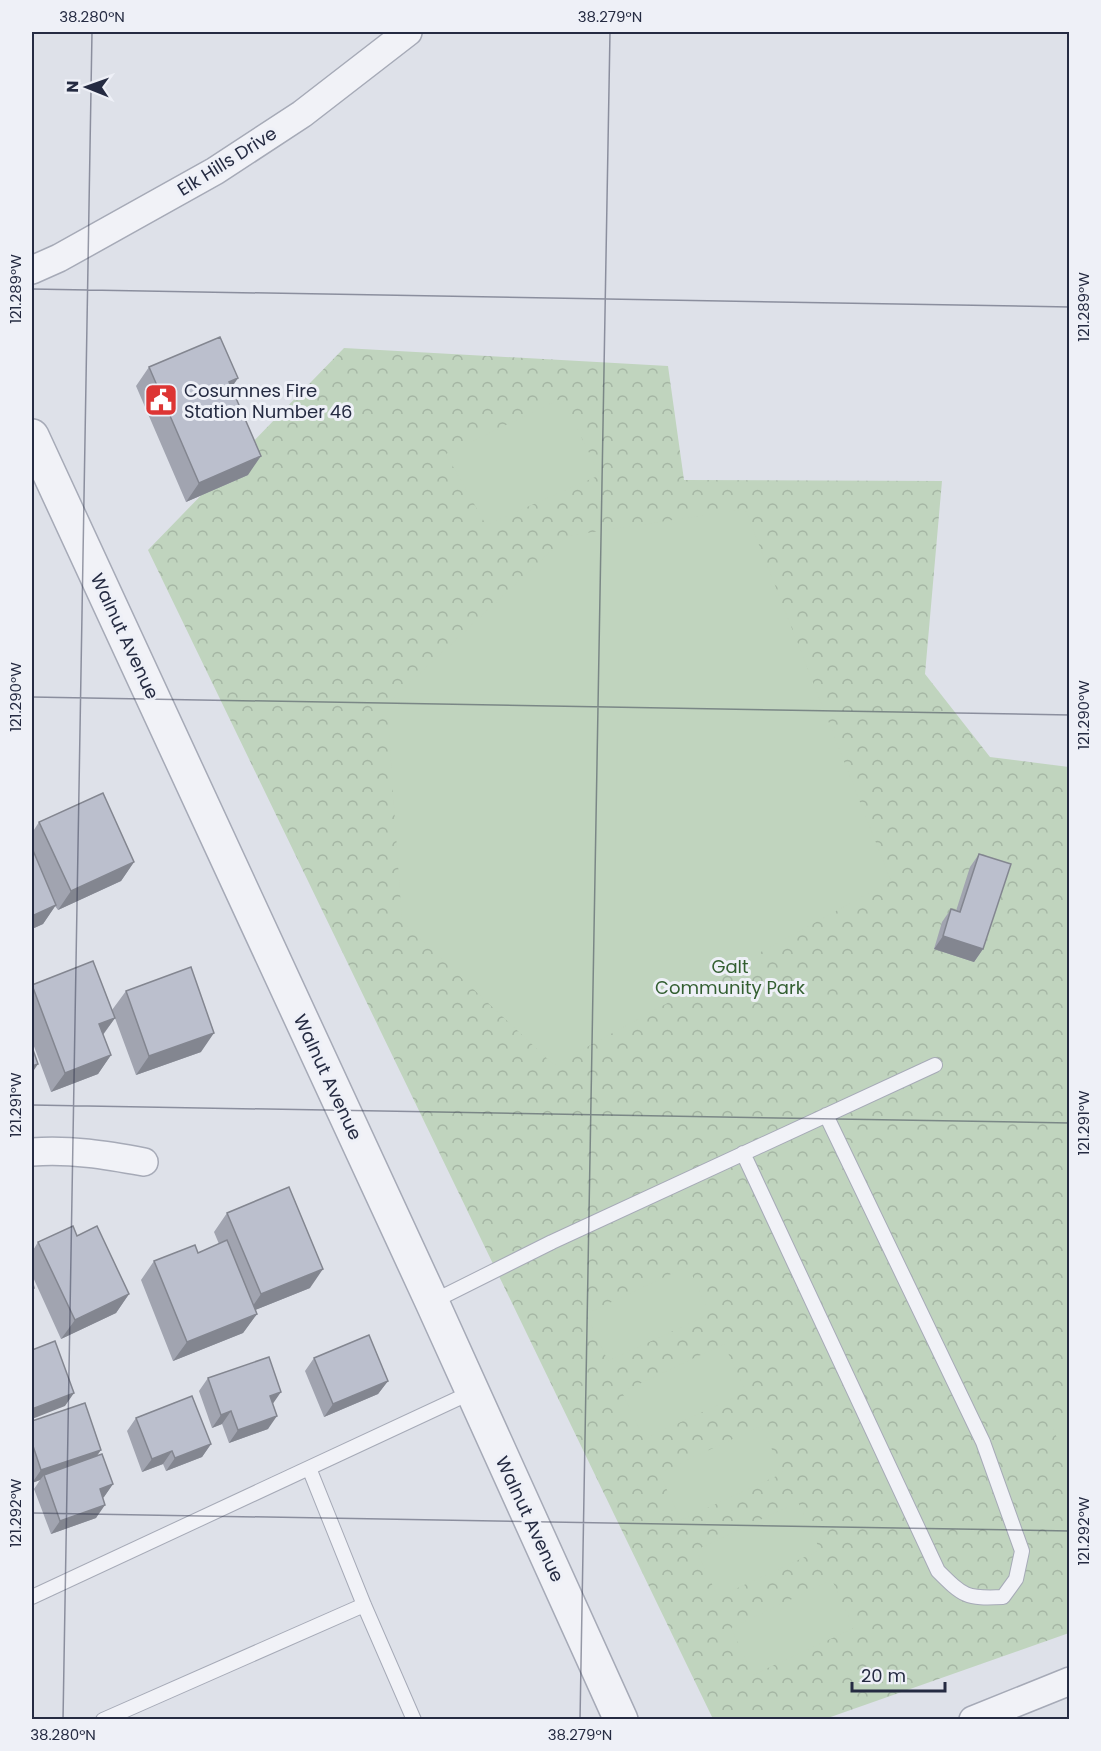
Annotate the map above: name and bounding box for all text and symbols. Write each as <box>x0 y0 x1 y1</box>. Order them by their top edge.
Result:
text: 38.280°N <box>59 6 125 27</box>
text: 38.279°N <box>578 6 642 27</box>
north arrow <box>57 57 117 117</box>
text: N <box>61 81 84 93</box>
street label: Elk Hills Drive <box>173 121 281 201</box>
text: 121.289°W <box>5 254 26 324</box>
text: 121.289°W <box>1073 272 1094 342</box>
place label: Cosumnes Fire Station Number 46 <box>184 378 352 424</box>
public building icon: Cosumnes Fire Station Number 46 <box>143 382 179 418</box>
street label: Walnut Avenue <box>85 569 165 703</box>
text: 121.290°W <box>5 662 26 732</box>
text: 121.290°W <box>1073 680 1094 750</box>
park label: Galt Community Park <box>655 954 806 1000</box>
street label: Walnut Avenue <box>288 1010 368 1144</box>
text: 121.291°W <box>5 1072 26 1138</box>
text: 121.291°W <box>1073 1090 1094 1156</box>
street label: Walnut Avenue <box>490 1452 570 1586</box>
text: 121.292°W <box>5 1478 26 1547</box>
text: 121.292°W <box>1073 1496 1094 1565</box>
scale bar <box>852 1655 945 1693</box>
text: 20 m <box>861 1663 906 1688</box>
text: 38.280°N <box>30 1724 96 1745</box>
text: 38.279°N <box>548 1724 612 1745</box>

